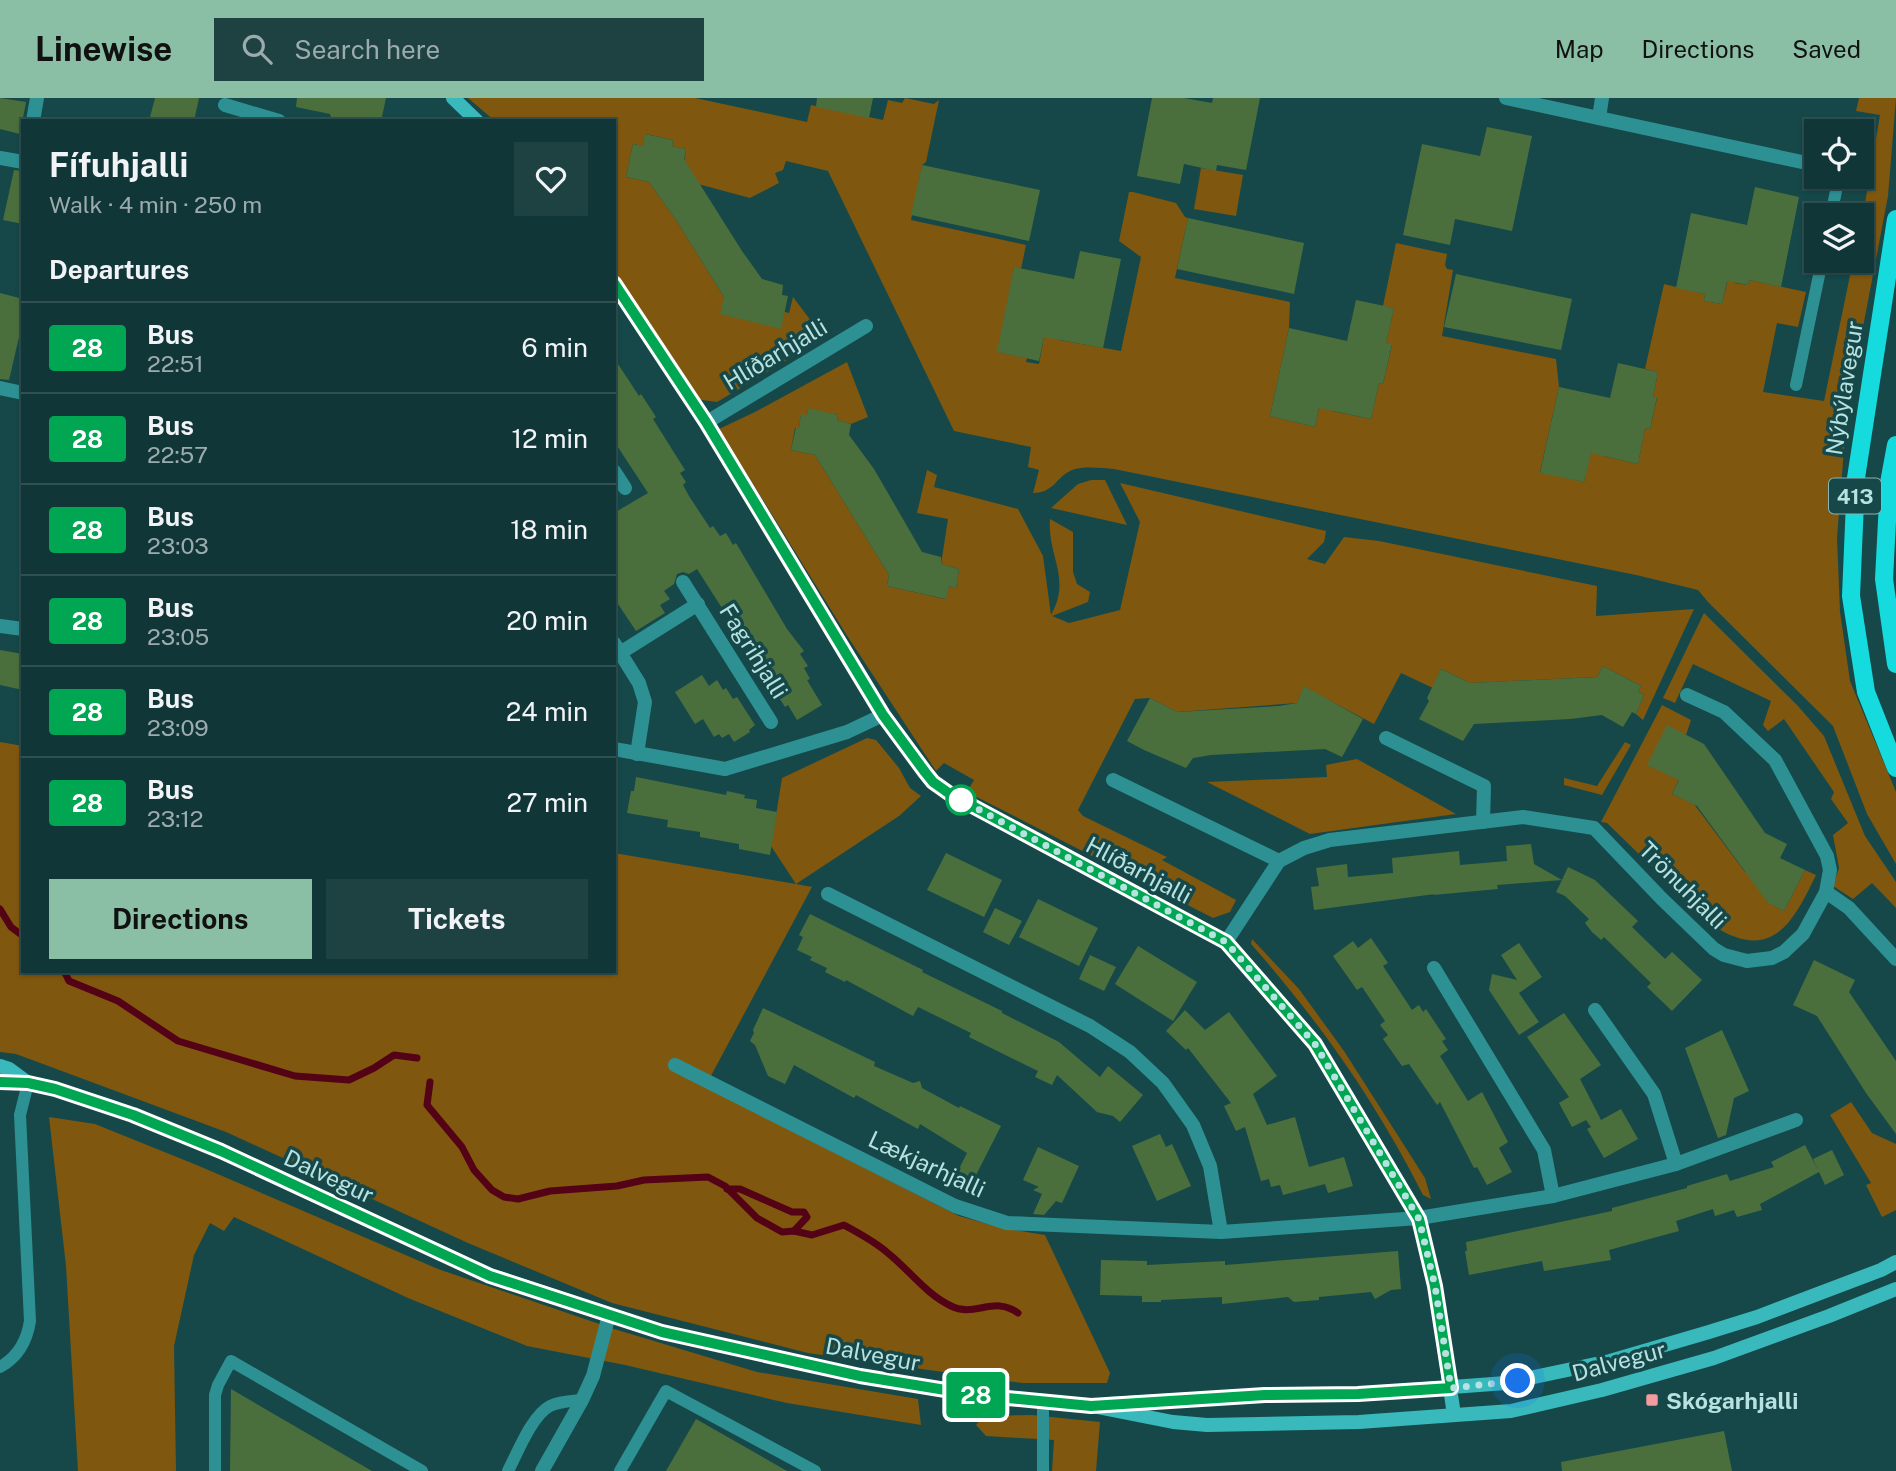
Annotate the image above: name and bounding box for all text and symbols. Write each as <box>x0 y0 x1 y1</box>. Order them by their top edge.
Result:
search box <box>214 18 704 81</box>
text: Linewise <box>35 30 172 68</box>
icon: search <box>238 30 276 68</box>
text: Search here <box>294 34 440 65</box>
text: Map <box>1555 35 1604 63</box>
text: Directions <box>1642 35 1754 63</box>
text: Saved <box>1792 35 1861 63</box>
map controls <box>1804 119 1874 273</box>
button: locate <box>1804 119 1874 189</box>
button: heart <box>514 142 588 216</box>
text: Fífuhjalli <box>49 146 188 184</box>
text: Walk · 4 min · 250 m <box>49 191 262 218</box>
button: layers <box>1804 203 1874 273</box>
text: Departures <box>49 254 189 285</box>
street label: Hlíðarhjalli <box>718 313 832 395</box>
text: Bus <box>147 319 194 350</box>
street label: Nýbýlavegur <box>1820 319 1868 457</box>
text: 6 min <box>521 332 588 363</box>
text: 28 <box>72 334 103 362</box>
text: 22:51 <box>147 350 204 377</box>
text: Bus <box>147 410 194 441</box>
text: 12 min <box>512 423 588 454</box>
text: 28 <box>72 425 103 453</box>
text: 22:57 <box>147 441 208 468</box>
road number: 413 <box>1829 478 1881 514</box>
text: Bus <box>147 501 194 532</box>
text: 18 min <box>510 514 588 545</box>
text: 28 <box>72 516 103 544</box>
text: 23:03 <box>147 532 209 559</box>
text: Bus <box>147 592 194 623</box>
street label: Fagrihjalli <box>714 599 794 703</box>
text: 20 min <box>506 605 588 636</box>
text: 28 <box>72 607 103 635</box>
text: 23:05 <box>147 623 209 650</box>
text: Bus <box>147 683 194 714</box>
text: 24 min <box>506 696 588 727</box>
text: 28 <box>72 698 103 726</box>
text: 23:09 <box>147 714 209 741</box>
text: Bus <box>147 774 194 805</box>
unlabelled marker <box>946 785 976 815</box>
text: 27 min <box>506 787 588 818</box>
text: 28 <box>72 789 103 817</box>
text: 23:12 <box>147 805 203 832</box>
street label: Hlíðarhjalli <box>1082 831 1196 909</box>
street label: Trönuhjalli <box>1634 836 1732 934</box>
button: Directions <box>49 879 312 959</box>
button: Tickets <box>326 879 588 959</box>
street label: Lækjarhjalli <box>864 1125 990 1203</box>
street label: Dalvegur <box>280 1143 378 1209</box>
street label: Dalvegur <box>823 1332 923 1376</box>
street label: Dalvegur <box>1569 1336 1669 1386</box>
your location <box>1500 1363 1535 1398</box>
line badge: 28 <box>944 1372 1007 1418</box>
text: 28 <box>960 1381 992 1409</box>
place label: Skógarhjalli <box>1666 1387 1798 1414</box>
marker: Skógarhjalli <box>1644 1392 1660 1408</box>

